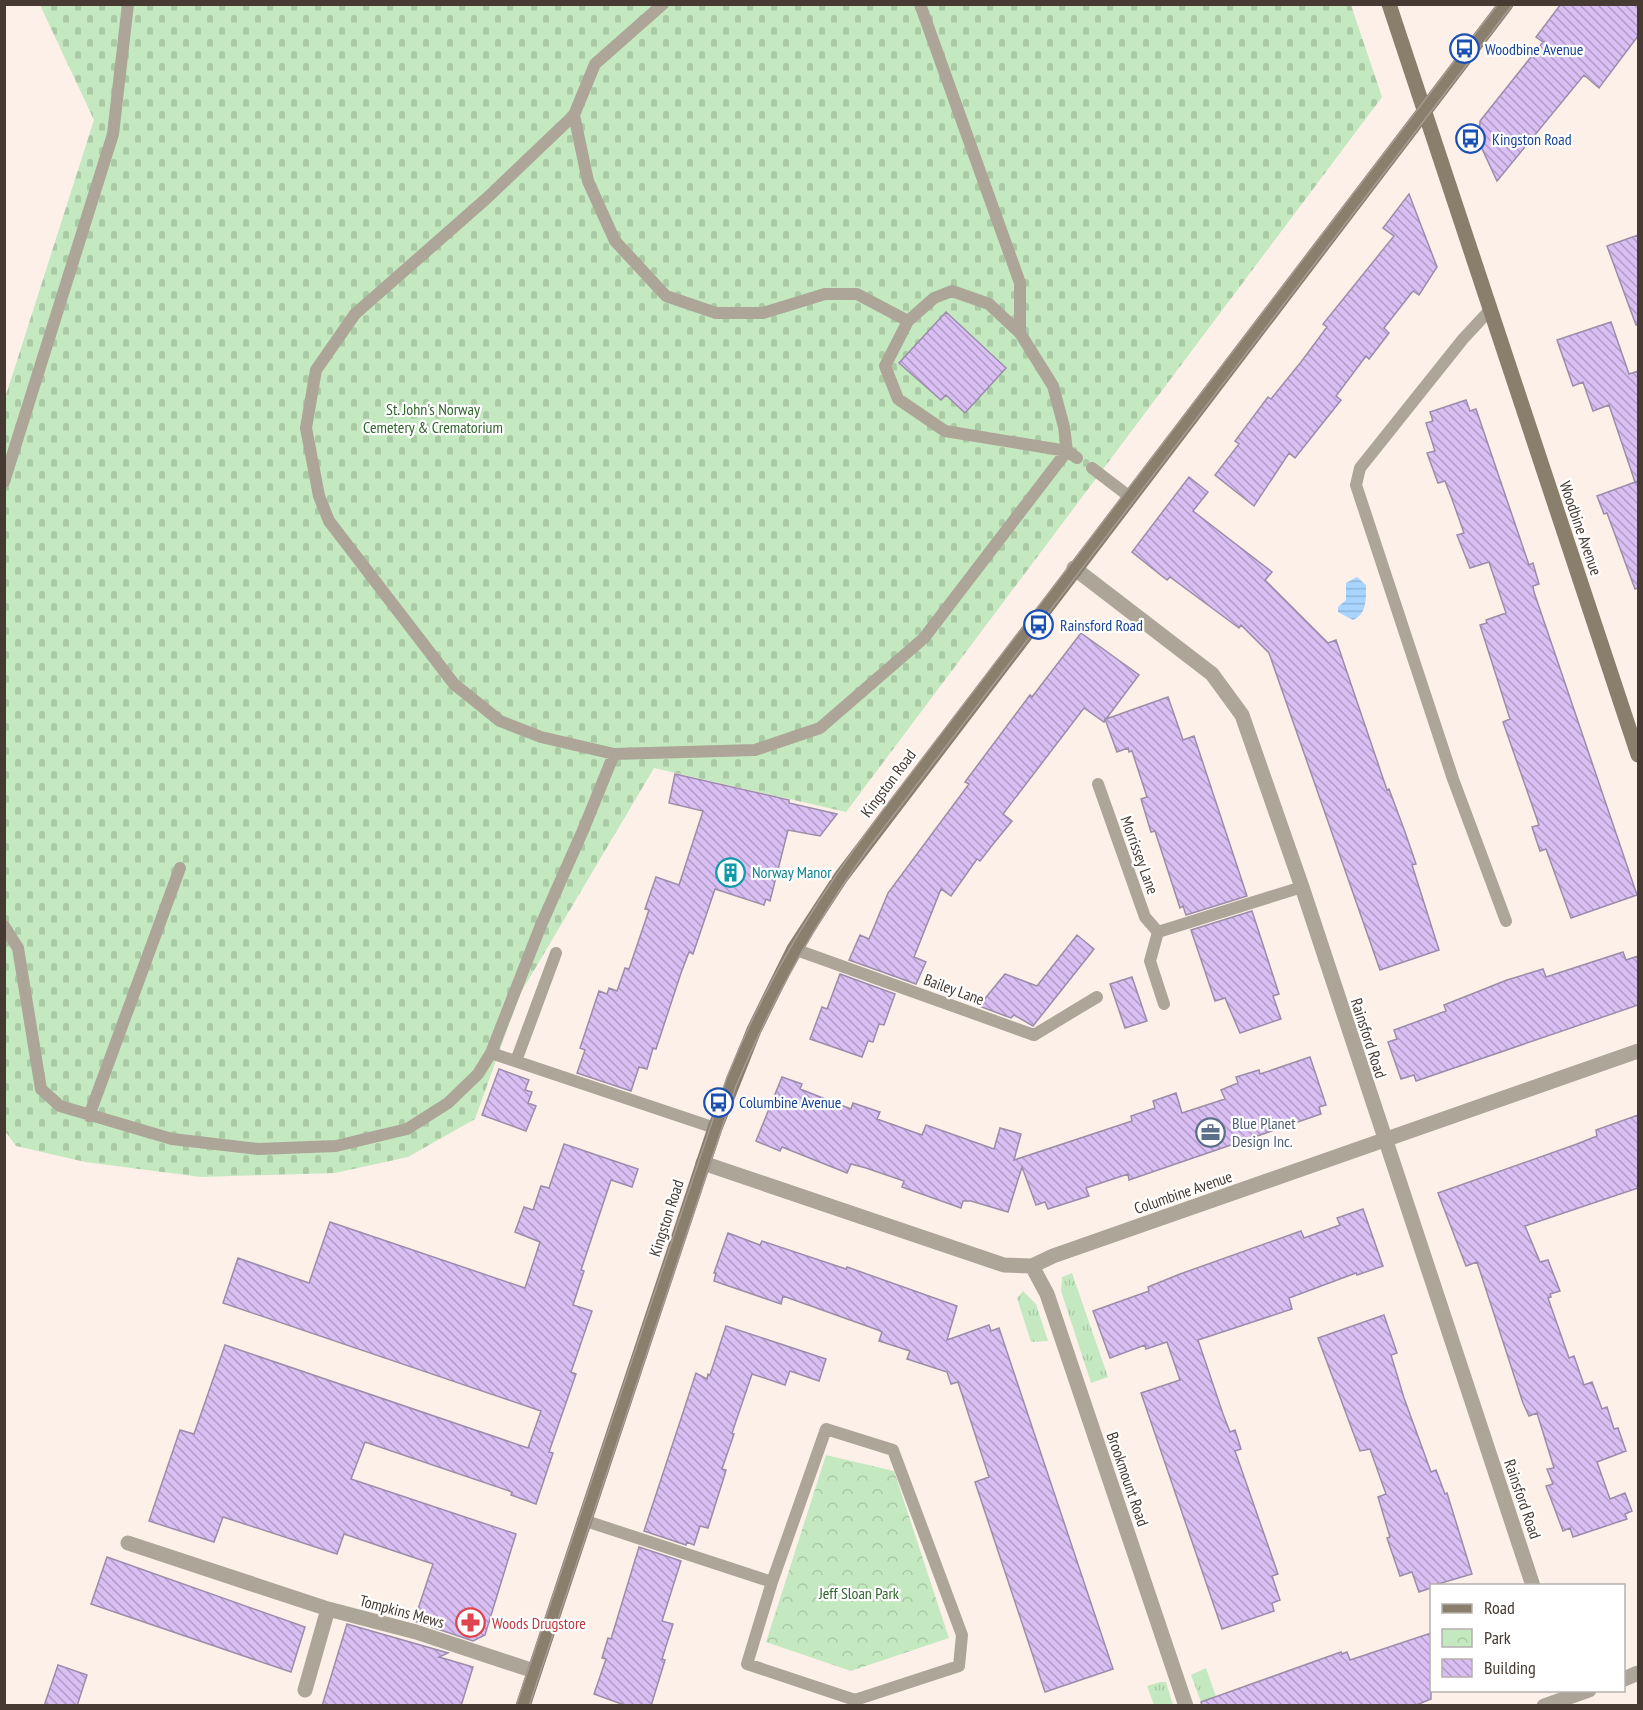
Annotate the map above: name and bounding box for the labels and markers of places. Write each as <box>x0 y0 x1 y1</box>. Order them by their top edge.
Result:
bus stop icon: Woodbine Avenue <box>1448 33 1480 65</box>
place label: Woodbine Avenue <box>1485 39 1583 59</box>
bus stop icon: Kingston Road <box>1455 123 1487 155</box>
place label: Kingston Road <box>1492 129 1572 149</box>
bus stop icon: Rainsford Road <box>1023 609 1055 641</box>
place label: Rainsford Road <box>1060 615 1143 635</box>
building icon: Norway Manor <box>715 856 747 888</box>
place label: Norway Manor <box>752 862 832 882</box>
bus stop icon: Columbine Avenue <box>702 1086 734 1118</box>
place label: Columbine Avenue <box>739 1092 841 1112</box>
place label: Blue Planet Design Inc. <box>1232 1113 1296 1151</box>
office icon: Blue Planet Design Inc. <box>1195 1116 1227 1148</box>
pharmacy icon: Woods Drugstore <box>455 1607 487 1639</box>
place label: Woods Drugstore <box>492 1613 586 1633</box>

